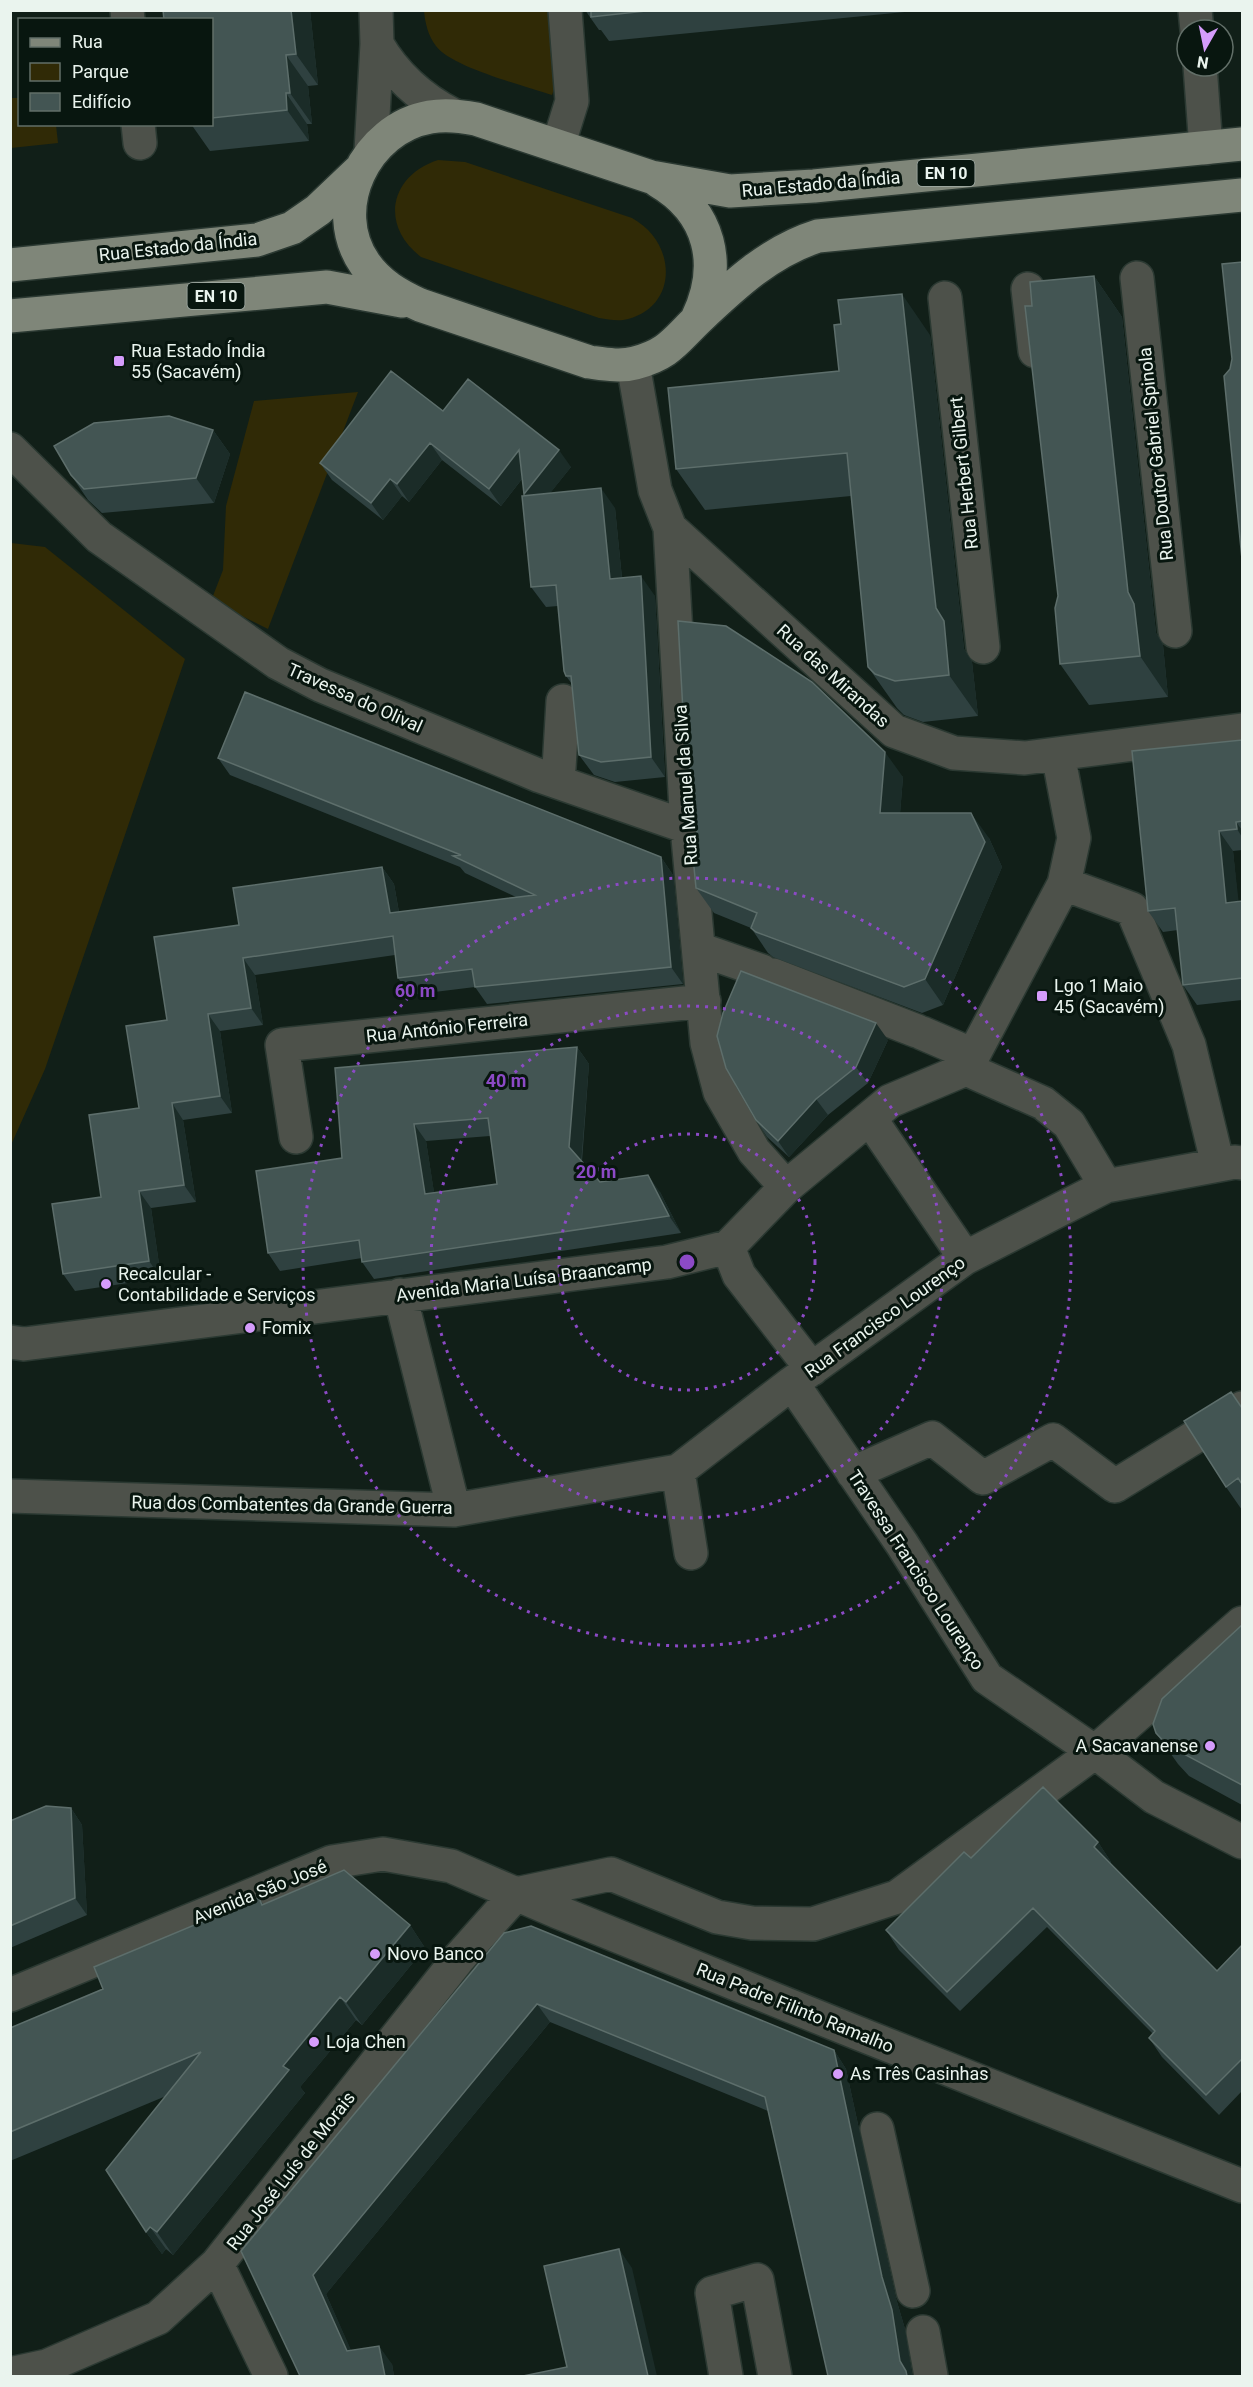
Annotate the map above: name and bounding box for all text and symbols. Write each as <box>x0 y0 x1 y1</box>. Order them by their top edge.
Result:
legend <box>18 18 213 126</box>
north arrow <box>1175 18 1235 78</box>
text: Rua <box>72 31 103 52</box>
text: N <box>1196 52 1210 73</box>
text: Parque <box>72 61 129 82</box>
text: Edifício <box>72 91 131 112</box>
road number: EN 10 <box>918 160 974 186</box>
street label: Rua Estado da Índia <box>741 166 901 201</box>
street label: Rua Estado da Índia <box>98 228 258 265</box>
road number: EN 10 <box>188 283 244 309</box>
place label: Rua Estado Índia 55 (Sacavém) <box>131 340 266 383</box>
street label: Rua Doutor Gabriel Spinola <box>1134 346 1177 562</box>
marker: Rua Estado Índia 55 (Sacavém) <box>112 354 126 368</box>
street label: Rua Herbert Gilbert <box>945 396 982 550</box>
street label: Rua das Mirandas <box>773 620 894 732</box>
street label: Travessa do Olival <box>285 658 426 737</box>
street label: Rua Manuel da Silva <box>669 704 702 866</box>
place label: Lgo 1 Maio 45 (Sacavém) <box>1054 975 1165 1018</box>
text: 60 m <box>395 980 435 1001</box>
marker: Lgo 1 Maio 45 (Sacavém) <box>1035 989 1049 1003</box>
street label: Rua António Ferreira <box>365 1009 529 1046</box>
text: 40 m <box>486 1070 526 1091</box>
text: 20 m <box>576 1161 616 1182</box>
street label: Rua Francisco Lourenço <box>801 1251 969 1382</box>
centre of rings <box>677 1252 697 1272</box>
street label: Avenida Maria Luísa Braancamp <box>395 1253 653 1306</box>
place label: Recalcular - Contabilidade e Serviços <box>118 1263 316 1305</box>
marker: Recalcular - Contabilidade e Serviços <box>99 1277 113 1291</box>
place label: Fomix <box>262 1317 311 1338</box>
marker: Fomix <box>243 1321 257 1335</box>
street label: Travessa Francisco Lourenço <box>844 1466 989 1674</box>
street label: Rua dos Combatentes da Grande Guerra <box>131 1491 453 1518</box>
place label: A Sacavanense <box>1076 1735 1198 1756</box>
marker: A Sacavanense <box>1203 1739 1217 1753</box>
street label: Avenida São José <box>190 1855 330 1928</box>
place label: Novo Banco <box>387 1943 484 1964</box>
marker: Novo Banco <box>368 1947 382 1961</box>
street label: Rua Padre Filinto Ramalho <box>693 1958 897 2057</box>
place label: Loja Chen <box>326 2031 406 2052</box>
marker: Loja Chen <box>307 2035 321 2049</box>
place label: As Três Casinhas <box>850 2063 989 2084</box>
marker: As Três Casinhas <box>831 2067 845 2081</box>
street label: Rua José Luís de Morais <box>222 2087 359 2254</box>

